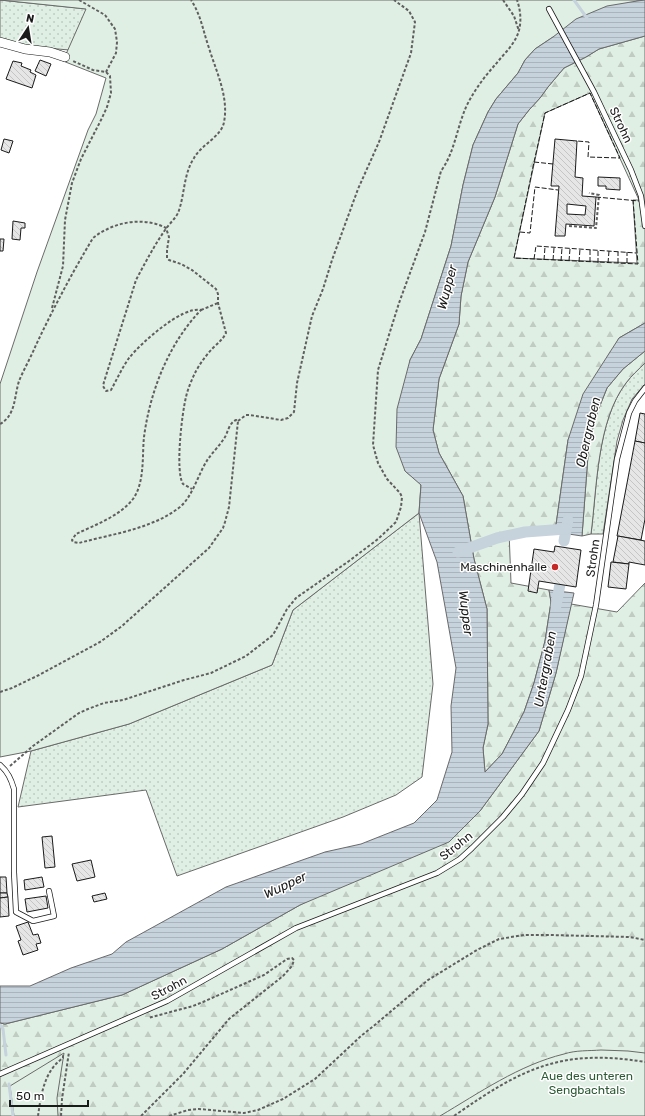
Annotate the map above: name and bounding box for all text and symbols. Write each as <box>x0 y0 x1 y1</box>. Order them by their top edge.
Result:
north arrow <box>8 8 48 48</box>
text: N <box>25 12 35 26</box>
street label: Strohn <box>607 105 635 145</box>
water label: Wupper <box>434 262 460 311</box>
water label: Obergraben <box>573 395 604 469</box>
street label: Strohn <box>583 538 603 578</box>
place label: Maschinenhalle <box>460 560 547 574</box>
marker: Maschinenhalle <box>550 562 560 572</box>
water label: Wupper <box>456 589 476 638</box>
water label: Untergraben <box>531 630 560 708</box>
street label: Strohn <box>437 829 475 863</box>
water label: Wupper <box>261 868 310 901</box>
street label: Strohn <box>149 973 189 1003</box>
park label: Aue des unteren Sengbachtals <box>541 1069 633 1097</box>
scale bar <box>10 1082 88 1108</box>
text: 50 m <box>16 1089 44 1103</box>

